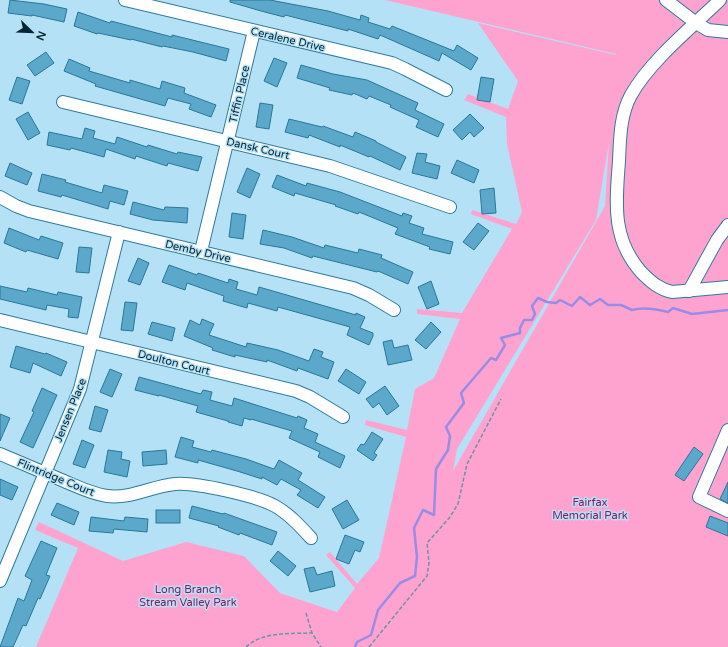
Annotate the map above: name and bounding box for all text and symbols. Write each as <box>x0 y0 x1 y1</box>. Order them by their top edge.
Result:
north arrow <box>12 12 52 52</box>
street label: Ceralene Drive <box>249 25 326 54</box>
text: N <box>33 29 48 42</box>
street label: Tiffin Place <box>227 64 252 124</box>
street label: Dansk Court <box>225 135 291 162</box>
street label: Demby Drive <box>164 238 232 265</box>
street label: Doulton Court <box>136 347 211 378</box>
street label: Jensen Place <box>52 376 89 444</box>
street label: Flintridge Court <box>15 456 96 499</box>
park label: Fairfax Memorial Park <box>552 496 628 522</box>
park label: Long Branch Stream Valley Park <box>139 583 237 609</box>

